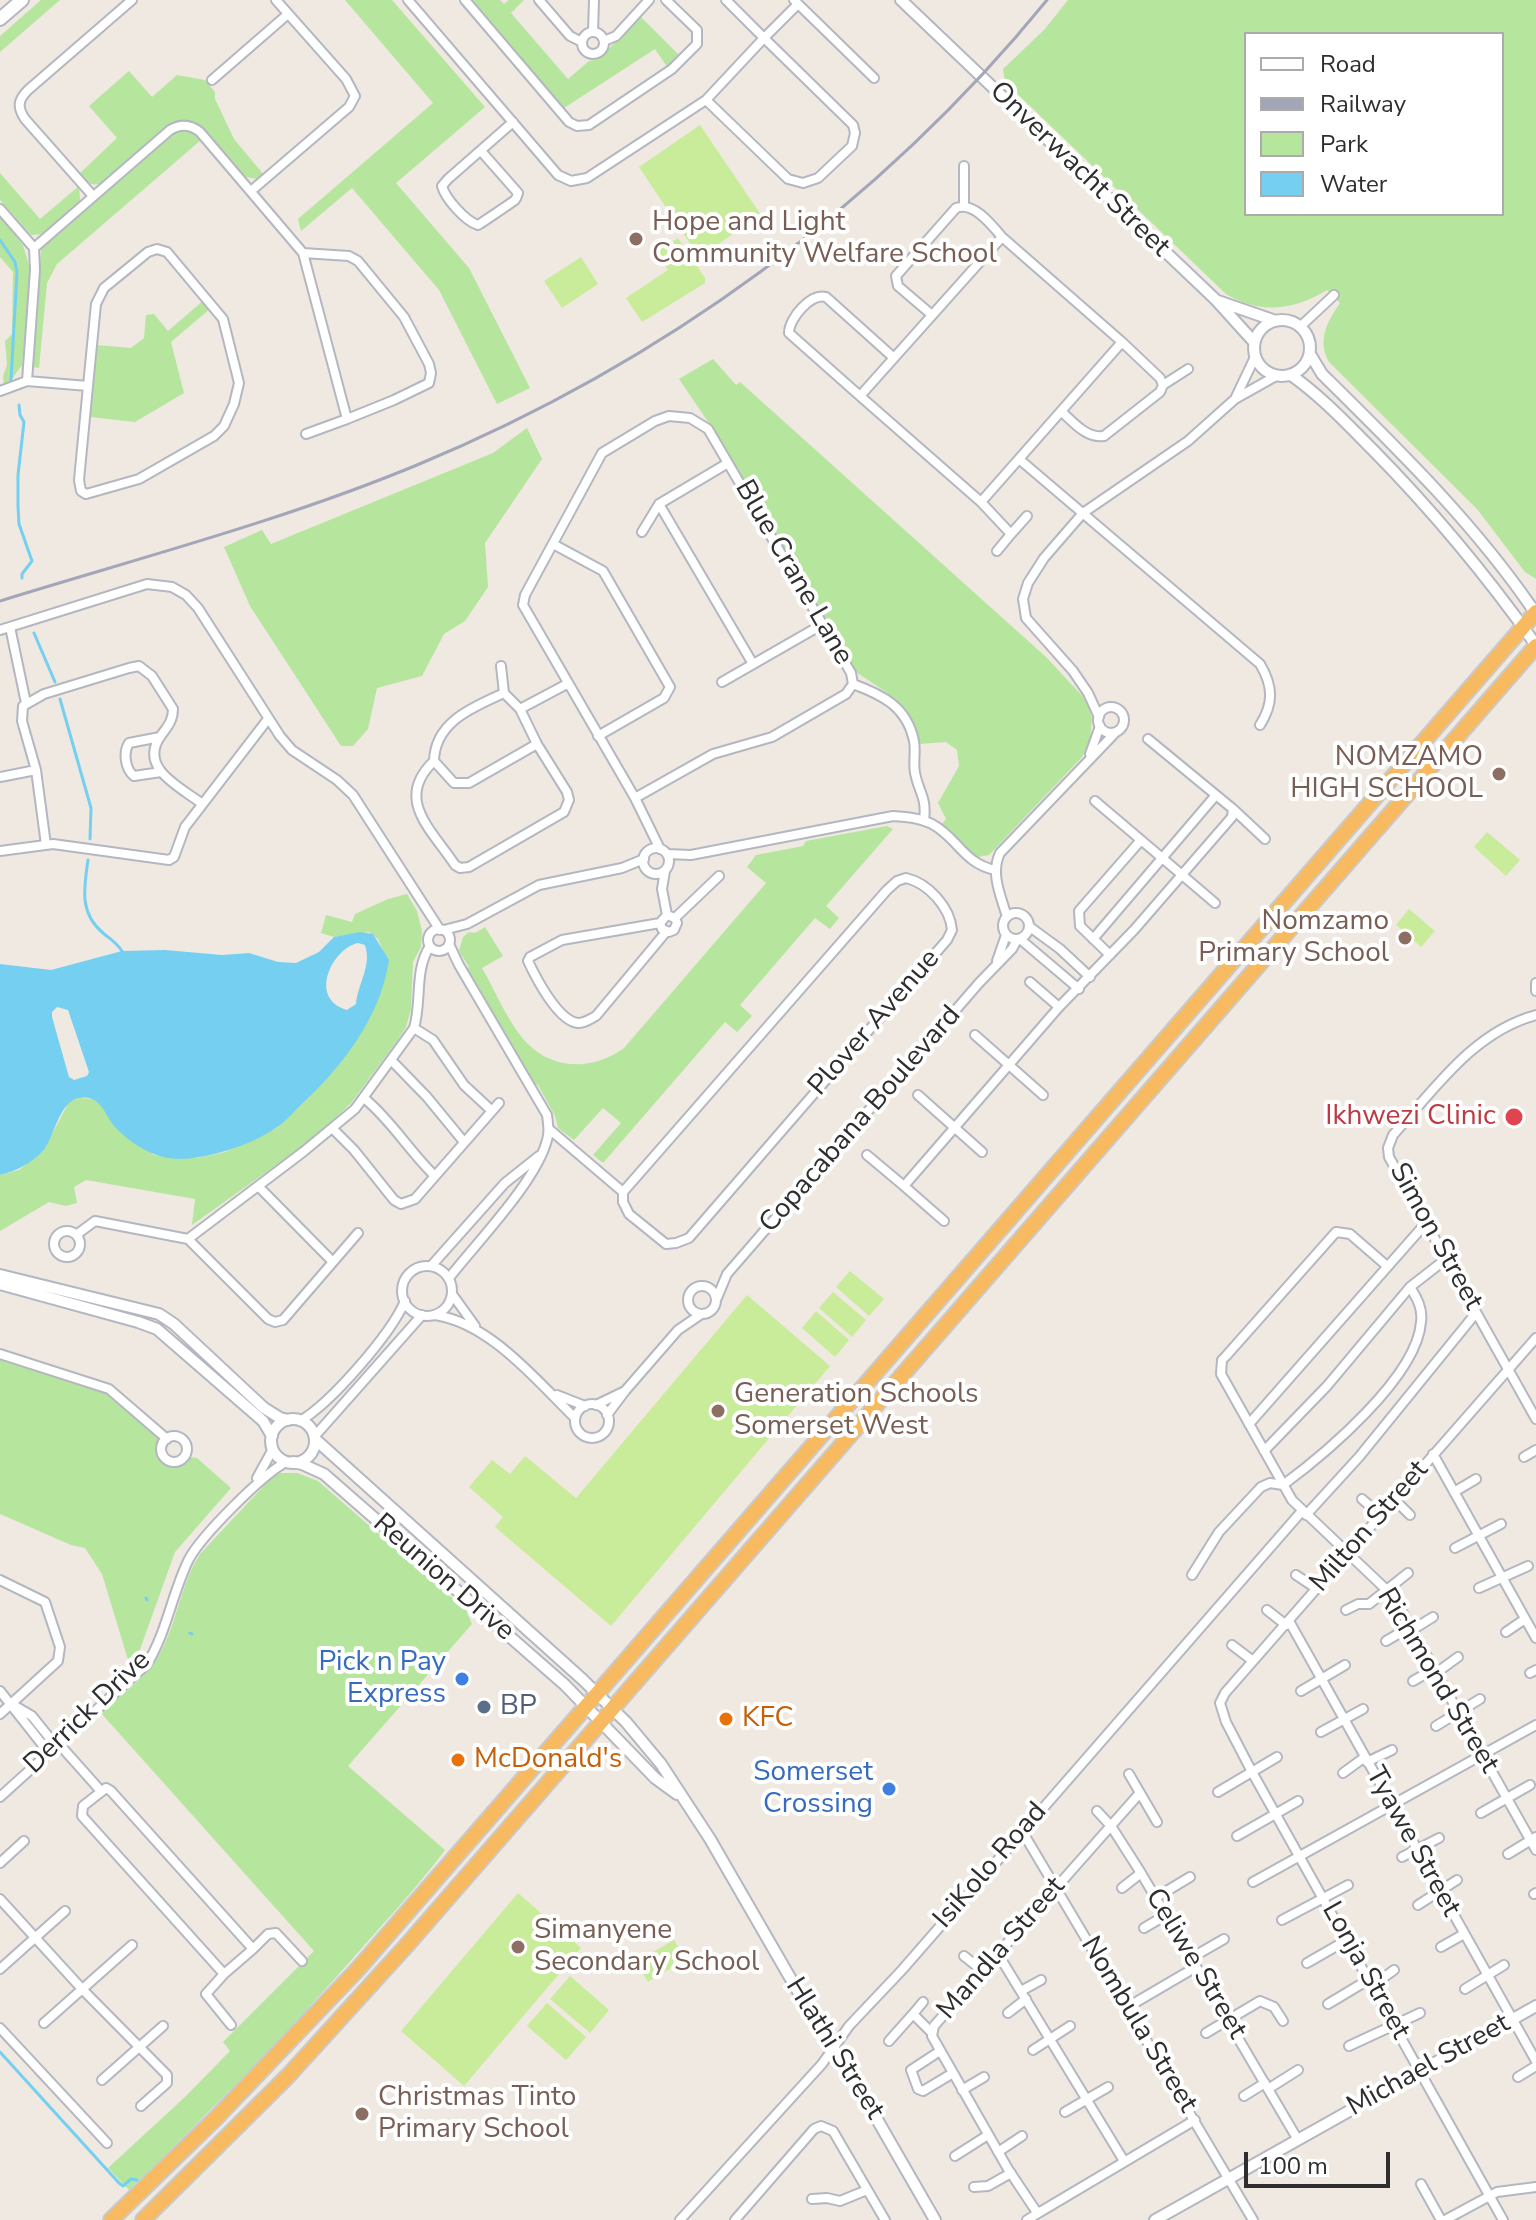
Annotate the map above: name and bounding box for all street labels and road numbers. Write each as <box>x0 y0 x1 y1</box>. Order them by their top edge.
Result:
street label: Onverwacht Street <box>982 75 1176 265</box>
street label: Blue Crane Lane <box>727 475 859 671</box>
street label: Plover Avenue <box>802 943 948 1103</box>
street label: Copacabana Boulevard <box>753 1000 969 1240</box>
street label: Simon Street <box>1381 1158 1489 1316</box>
street label: Milton Street <box>1304 1454 1436 1600</box>
street label: Reunion Drive <box>365 1507 521 1649</box>
street label: Richmond Street <box>1369 1583 1505 1779</box>
street label: Derrick Drive <box>18 1644 158 1782</box>
street label: Tyawe Street <box>1357 1761 1467 1923</box>
street label: IsiKolo Road <box>927 1796 1055 1936</box>
street label: Mandla Street <box>931 1871 1073 2027</box>
street label: Celiwe Street <box>1137 1883 1253 2045</box>
street label: Lonja Street <box>1314 1897 1416 2045</box>
street label: Nombula Street <box>1072 1931 1204 2119</box>
street label: Hlathi Street <box>777 1972 891 2126</box>
street label: Michael Street <box>1342 2007 1516 2125</box>

